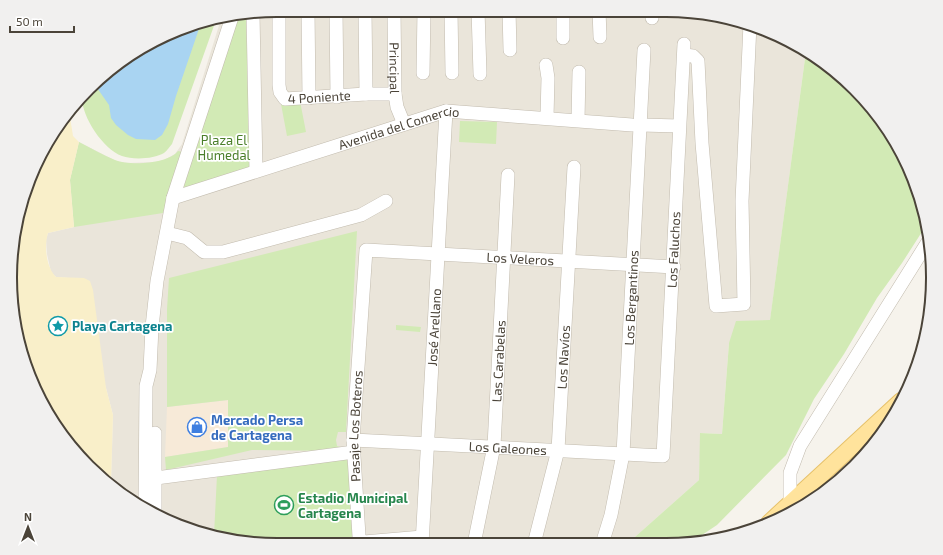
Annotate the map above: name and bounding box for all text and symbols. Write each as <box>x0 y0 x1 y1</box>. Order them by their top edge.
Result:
scale bar <box>10 8 74 34</box>
text: 50 m <box>16 14 43 28</box>
street label: Principal <box>386 42 403 94</box>
street label: 4 Poniente <box>287 87 351 107</box>
street label: Avenida del Comercio <box>336 103 460 153</box>
park label: Plaza El Humedal <box>198 132 251 163</box>
street label: Los Faluchos <box>664 211 683 288</box>
street label: Los Veleros <box>486 249 555 268</box>
street label: Los Bergantinos <box>621 250 642 346</box>
street label: José Arellano <box>424 288 444 367</box>
place icon: Playa Cartagena <box>47 315 69 337</box>
place label: Playa Cartagena <box>72 318 173 334</box>
street label: Las Carabelas <box>488 320 508 403</box>
street label: Los Navíos <box>553 325 573 390</box>
street label: Pasaje Los Boteros <box>345 370 366 482</box>
place label: Mercado Persa de Cartagena <box>211 412 303 443</box>
shop icon: Mercado Persa de Cartagena <box>186 416 208 438</box>
street label: Los Galeones <box>468 438 547 458</box>
place label: Estadio Municipal Cartagena <box>298 490 408 521</box>
sports icon: Estadio Municipal Cartagena <box>273 494 295 516</box>
north arrow <box>8 507 48 547</box>
text: N <box>24 510 32 523</box>

